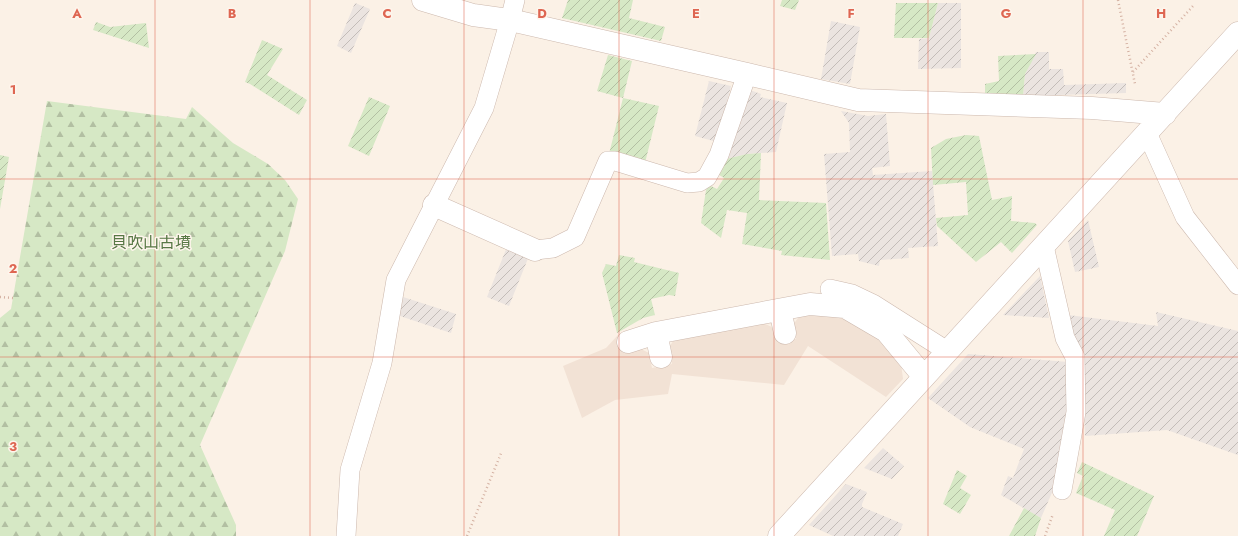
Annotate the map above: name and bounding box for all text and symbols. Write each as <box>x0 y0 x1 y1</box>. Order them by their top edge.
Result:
text: A <box>71 4 82 23</box>
text: B <box>228 4 237 23</box>
text: C <box>382 4 392 23</box>
text: D <box>537 4 547 23</box>
text: E <box>692 4 700 23</box>
text: F <box>847 4 855 23</box>
text: G <box>1001 4 1012 23</box>
text: H <box>1156 4 1166 23</box>
text: 1 <box>10 80 16 99</box>
park label: 貝吹山古墳 <box>111 231 191 254</box>
text: 2 <box>9 259 17 278</box>
text: 3 <box>9 437 17 456</box>

